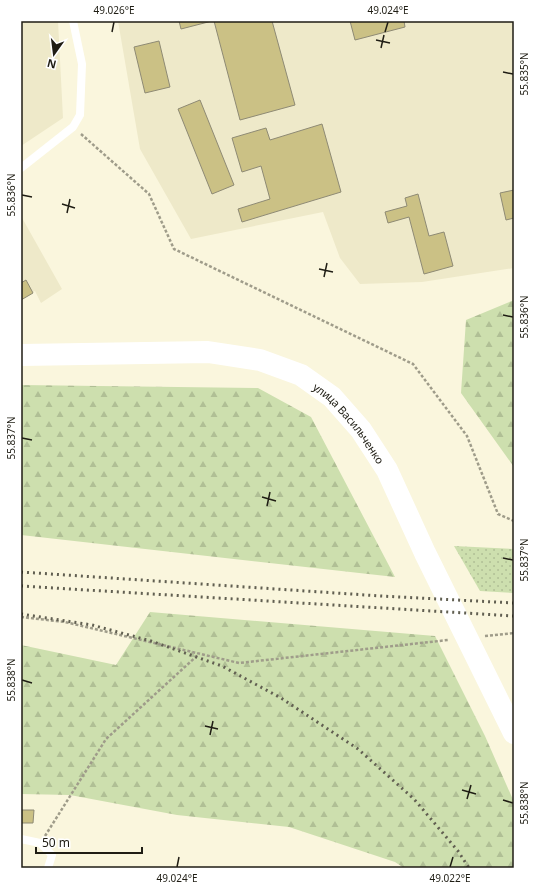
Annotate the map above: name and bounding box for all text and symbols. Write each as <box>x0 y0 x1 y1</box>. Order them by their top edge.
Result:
text: 49.026°E <box>93 3 135 17</box>
text: 49.024°E <box>367 3 409 17</box>
north arrow <box>34 34 74 74</box>
text: 55.835°N <box>517 52 531 96</box>
text: N <box>45 56 58 73</box>
text: 55.836°N <box>4 173 18 217</box>
text: 55.836°N <box>517 295 531 339</box>
street label: улица Васильченко <box>311 379 388 466</box>
text: 55.837°N <box>4 416 18 460</box>
text: 55.837°N <box>517 538 531 582</box>
text: 55.838°N <box>4 658 18 702</box>
text: 55.838°N <box>517 781 531 825</box>
scale bar <box>36 829 142 855</box>
text: 50 m <box>42 834 70 851</box>
text: 49.024°E <box>156 871 198 885</box>
text: 49.022°E <box>429 871 471 885</box>

